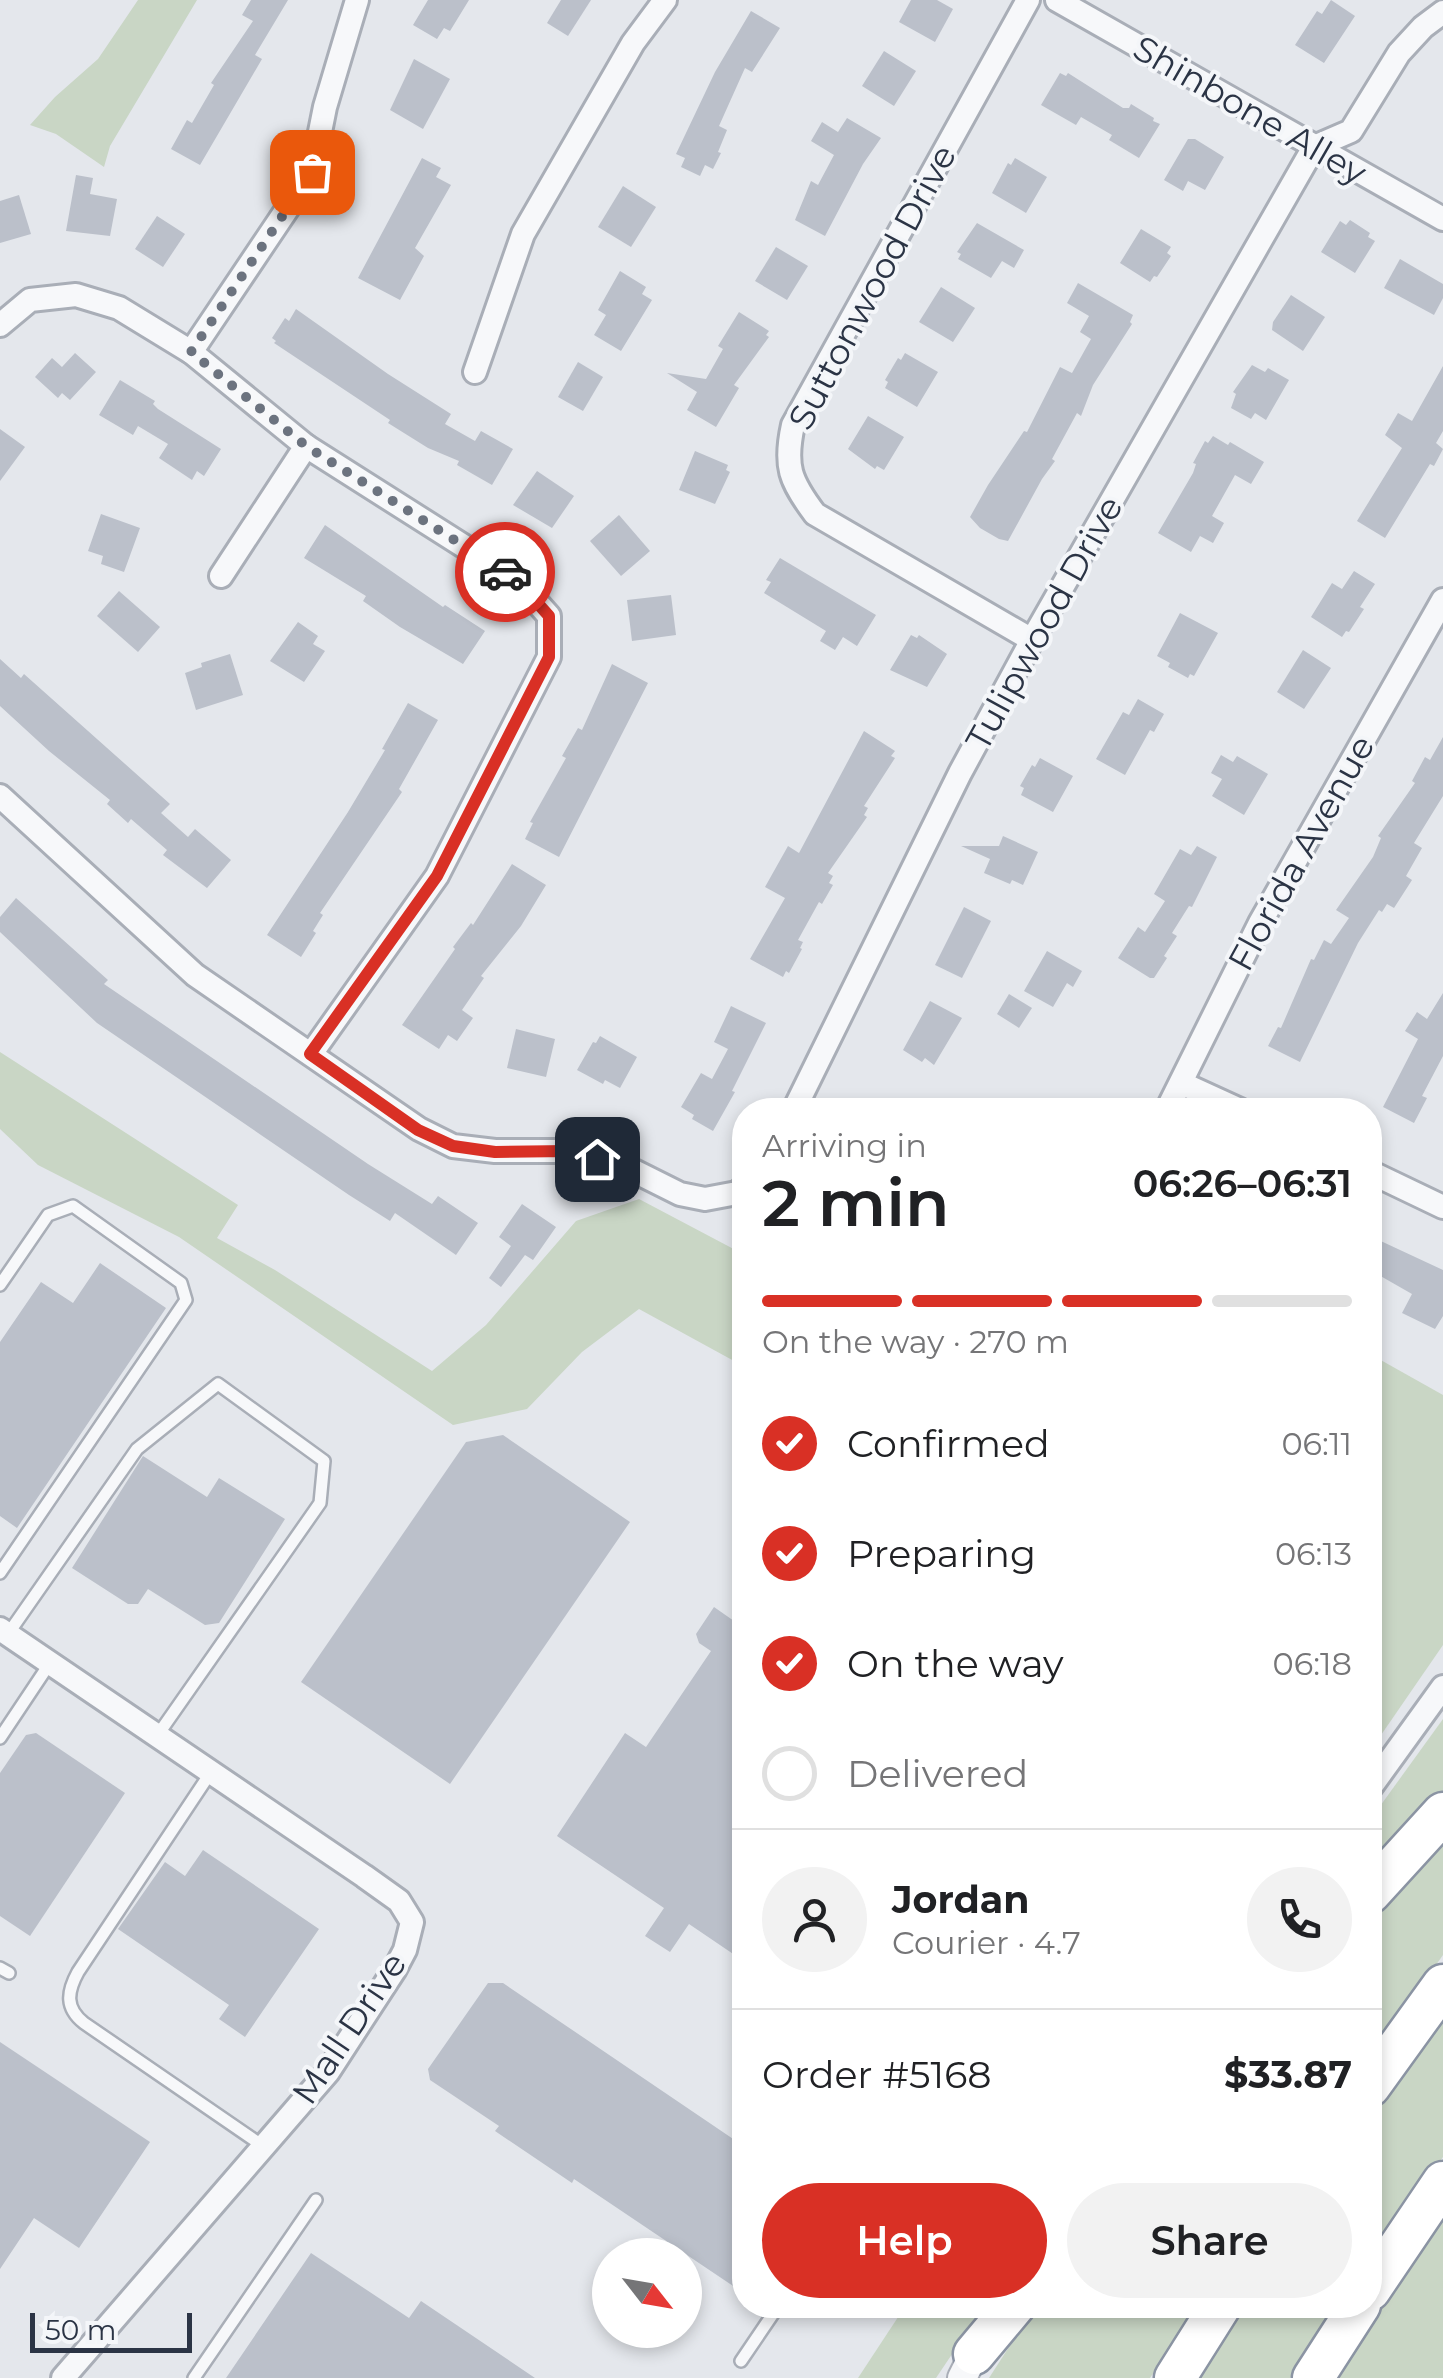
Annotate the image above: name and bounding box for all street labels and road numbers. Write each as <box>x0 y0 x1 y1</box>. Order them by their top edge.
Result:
street label: Shinbone Alley <box>1126 26 1374 194</box>
street label: Suttonwood Drive <box>779 137 965 437</box>
street label: Tulipwood Drive <box>956 488 1132 758</box>
street label: Florida Avenue <box>1219 728 1383 978</box>
street label: Mall Drive <box>283 1944 415 2112</box>

